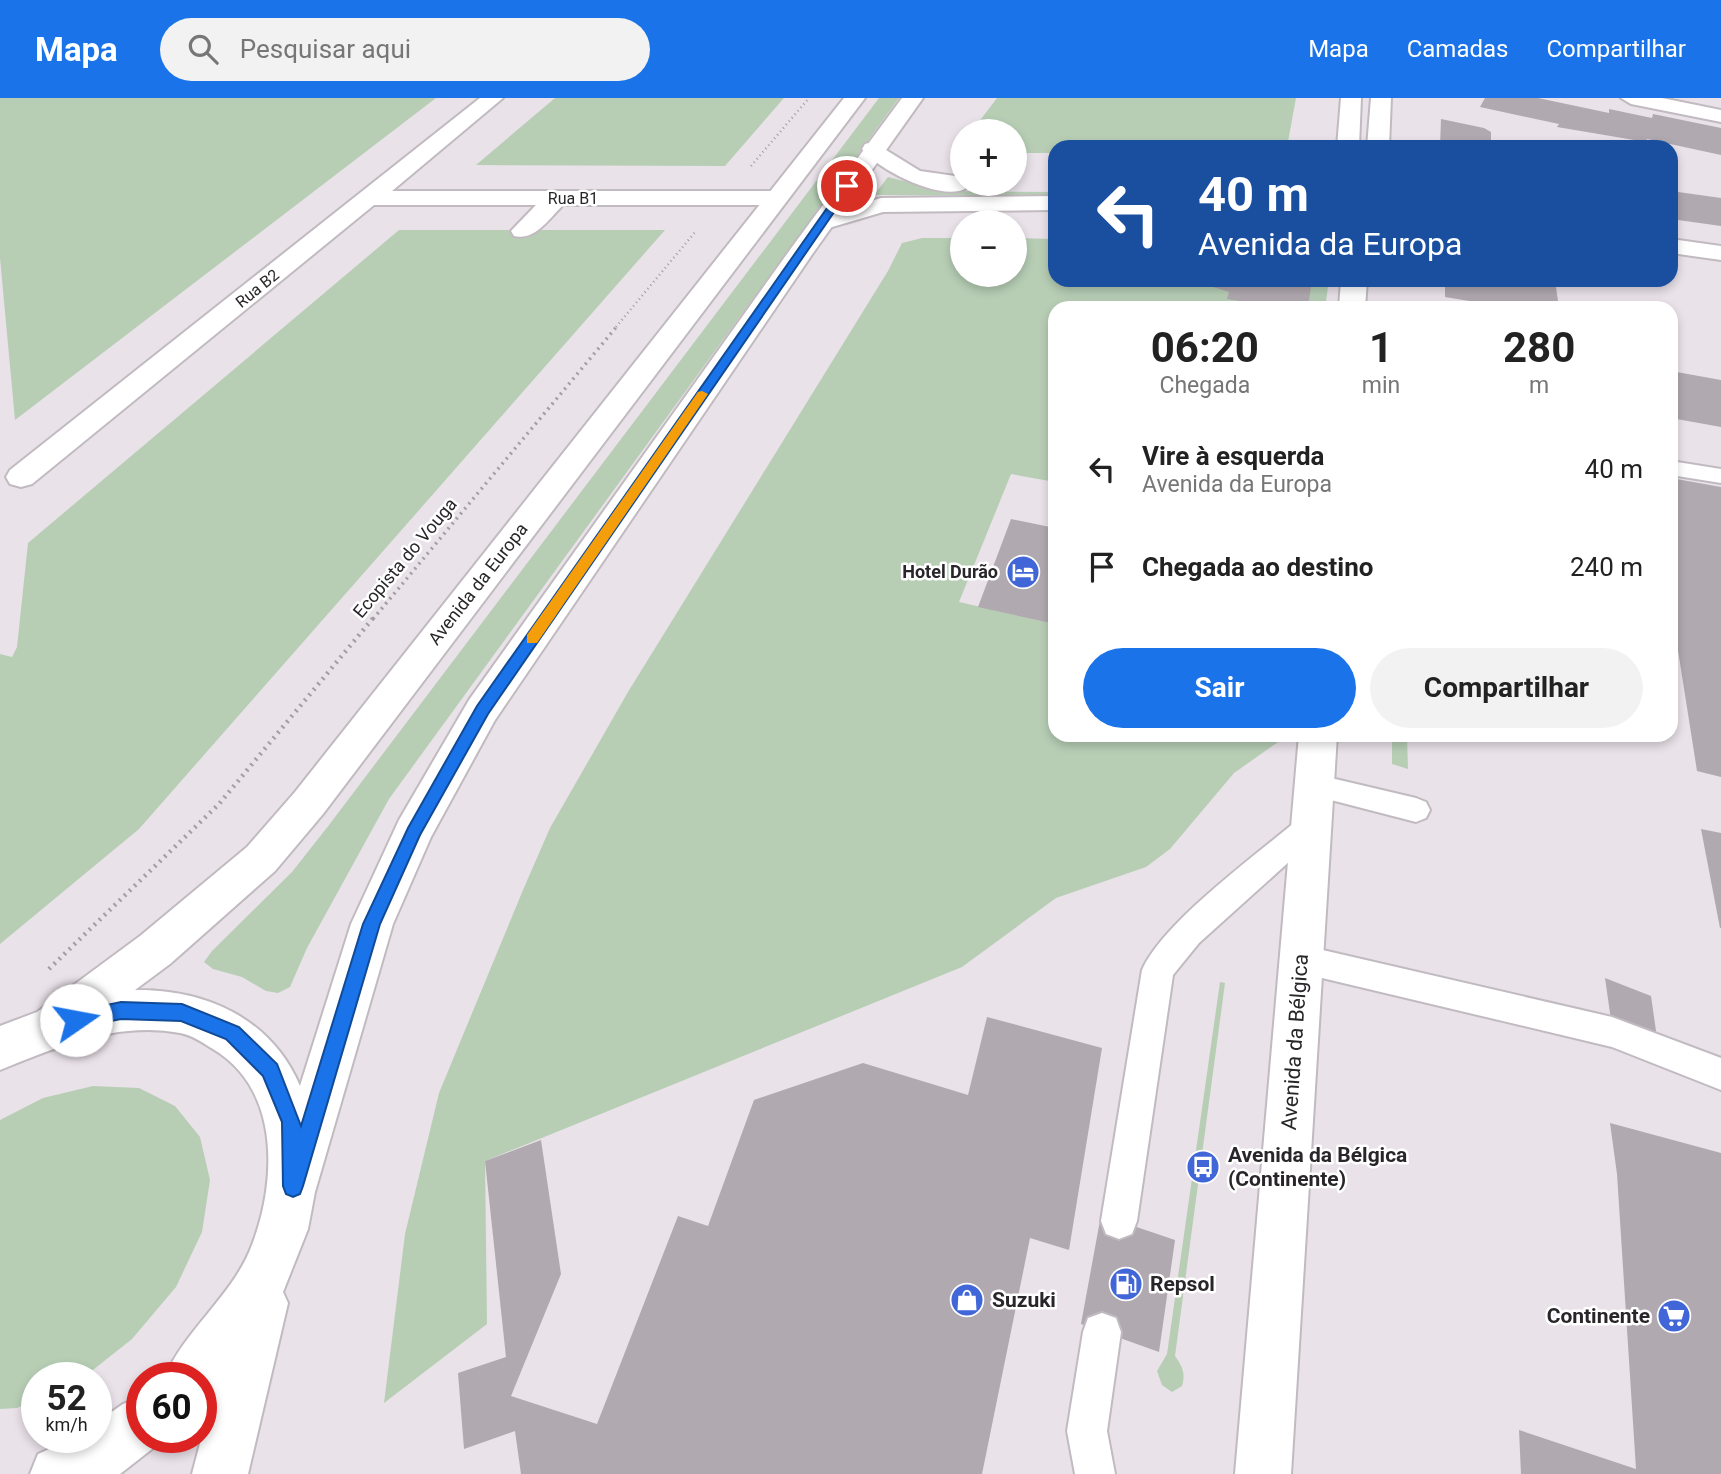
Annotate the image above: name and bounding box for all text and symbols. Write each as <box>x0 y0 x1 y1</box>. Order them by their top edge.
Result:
search box <box>160 18 650 81</box>
text: Mapa <box>35 30 118 69</box>
icon: search <box>184 30 222 68</box>
text: Pesquisar aqui <box>240 34 411 64</box>
text: Mapa <box>1308 35 1369 63</box>
text: Camadas <box>1407 35 1508 63</box>
text: Compartilhar <box>1546 35 1686 63</box>
map controls <box>950 119 1027 287</box>
button: + <box>950 119 1027 196</box>
pin <box>817 156 877 216</box>
text: 40 m <box>1198 166 1309 223</box>
icon: arrive <box>828 167 866 205</box>
icon: left <box>1083 168 1174 259</box>
street label: Rua B1 <box>548 189 598 208</box>
button: − <box>950 210 1027 287</box>
text: Avenida da Europa <box>1198 225 1462 263</box>
street label: Rua B2 <box>232 265 283 312</box>
text: 06:20 <box>1151 323 1259 372</box>
text: 1 <box>1369 323 1393 372</box>
text: 280 <box>1503 323 1575 372</box>
text: Chegada <box>1159 372 1250 399</box>
text: min <box>1362 372 1400 399</box>
text: m <box>1529 372 1549 399</box>
text: Vire à esquerda <box>1142 441 1325 471</box>
icon: left <box>1083 450 1121 488</box>
text: 40 m <box>1585 454 1643 484</box>
text: Avenida da Europa <box>1142 471 1332 498</box>
street label: Ecopista do Vouga <box>348 494 461 622</box>
street label: Avenida da Europa <box>424 519 532 649</box>
icon: arrive <box>1083 548 1121 586</box>
text: Chegada ao destino <box>1142 552 1373 582</box>
text: 240 m <box>1570 552 1643 582</box>
hotel icon: Hotel Durão <box>1004 553 1042 591</box>
place label: Hotel Durão <box>902 561 998 582</box>
button: Sair <box>1083 648 1356 728</box>
button: Compartilhar <box>1370 648 1643 728</box>
street label: Avenida da Bélgica <box>1277 953 1313 1131</box>
position arrow <box>39 983 113 1057</box>
place label: Avenida da Bélgica (Continente) <box>1228 1143 1407 1191</box>
bus stop icon: Avenida da Bélgica (Continente) <box>1184 1148 1222 1186</box>
fuel station icon: Repsol <box>1107 1265 1145 1303</box>
place label: Repsol <box>1150 1272 1215 1296</box>
shop icon: Suzuki <box>948 1281 986 1319</box>
place label: Suzuki <box>992 1288 1056 1312</box>
supermarket icon: Continente <box>1655 1297 1693 1335</box>
place label: Continente <box>1547 1304 1650 1328</box>
speed limit sign: 60 <box>126 1362 217 1453</box>
text: 52 <box>46 1378 87 1419</box>
text: km/h <box>45 1414 88 1435</box>

